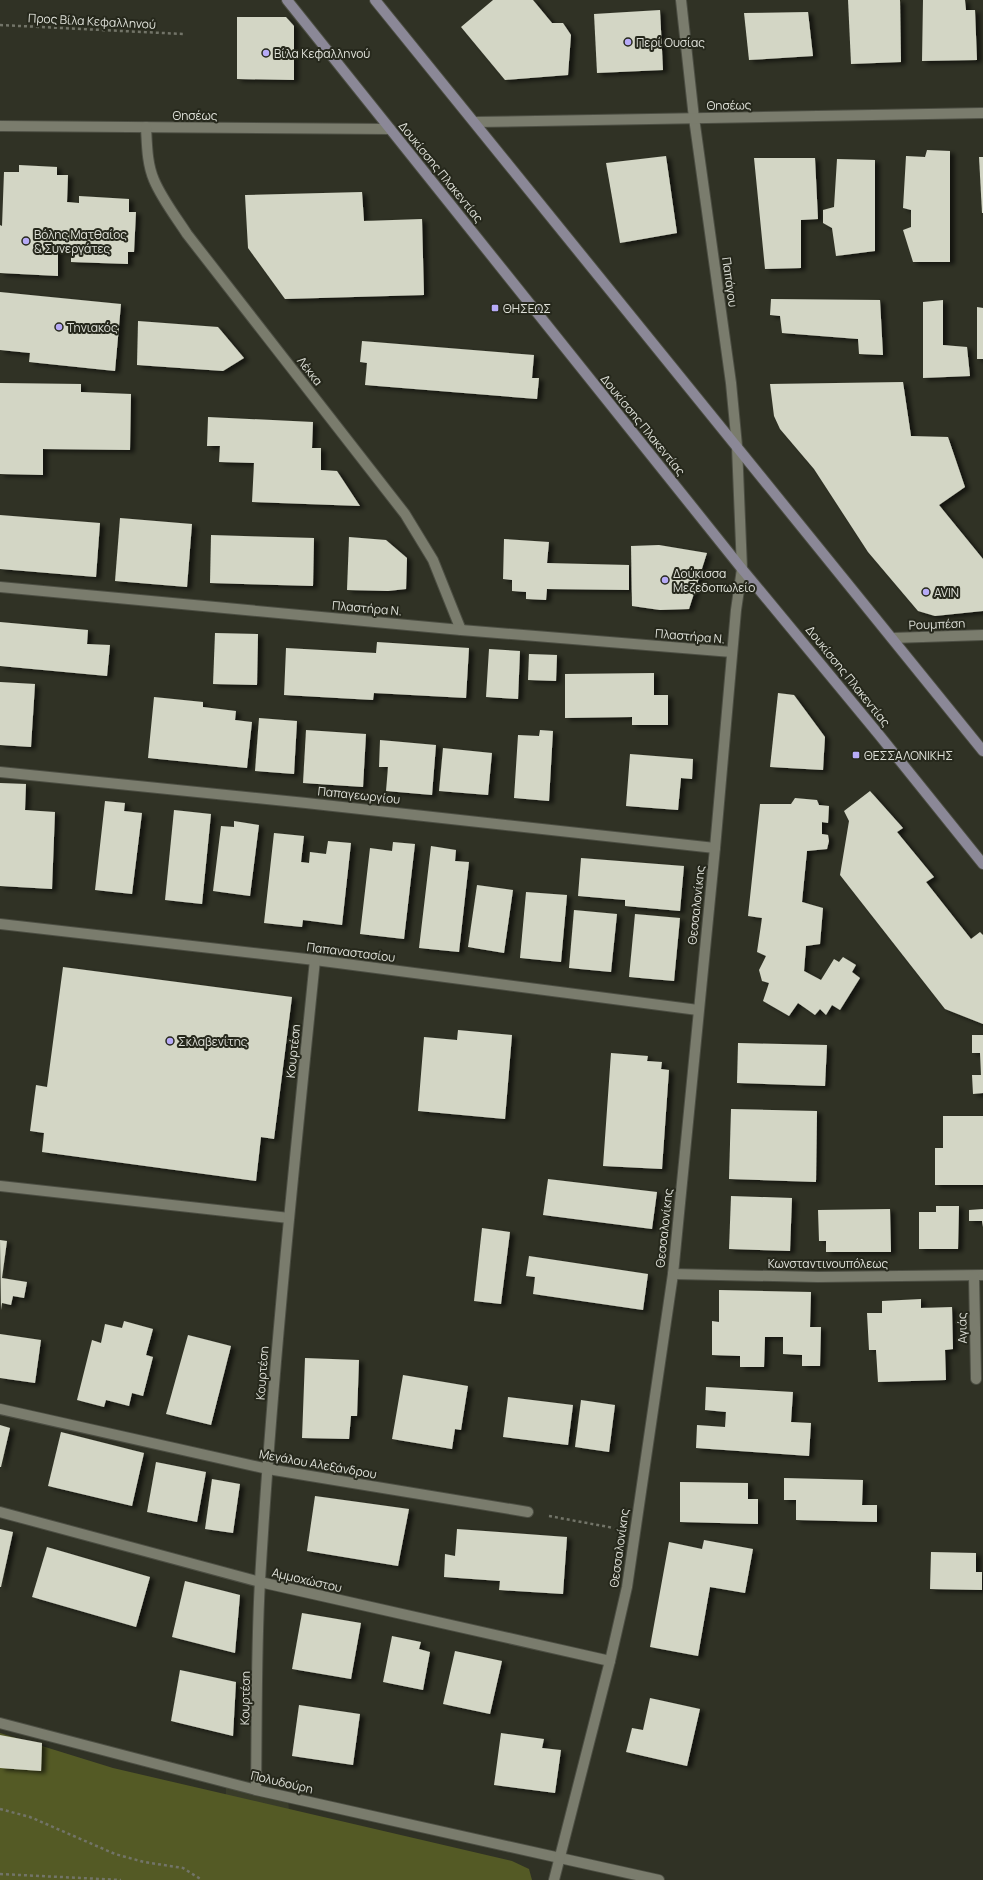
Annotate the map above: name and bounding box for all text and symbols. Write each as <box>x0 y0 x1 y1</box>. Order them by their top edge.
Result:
street label: Προς Βίλα Κεφαλληνού <box>28 9 156 33</box>
place label: Περί Ουσίας <box>636 34 705 51</box>
marker: Περί Ουσίας <box>623 37 633 47</box>
place label: Βίλα Κεφαλληνού <box>274 45 370 62</box>
marker: Βίλα Κεφαλληνού <box>261 48 271 58</box>
street label: Θησέως <box>706 96 752 114</box>
street label: Θησέως <box>173 107 218 124</box>
street label: Δουκίσσης Πλακεντίας <box>395 118 487 226</box>
place label: Βόλης Ματθαίος & Συνεργάτες <box>34 226 127 257</box>
marker: Βόλης Ματθαίος & Συνεργάτες <box>21 236 31 246</box>
street label: Παπάγου <box>718 256 742 308</box>
place label: ΘΗΣΕΩΣ <box>503 300 551 317</box>
marker: ΘΗΣΕΩΣ <box>490 303 500 313</box>
place label: Τηνιακός <box>67 319 118 336</box>
marker: Τηνιακός <box>54 322 64 332</box>
street label: Λέκκα <box>293 353 327 389</box>
street label: Δουκίσσης Πλακεντίας <box>597 371 689 479</box>
place label: Δούκισσα Μεζεδοπωλείο <box>673 565 755 596</box>
marker: Δούκισσα Μεζεδοπωλείο <box>660 575 670 585</box>
place label: AVIN <box>934 584 959 601</box>
marker: AVIN <box>921 587 931 597</box>
street label: Πλαστήρα Ν. <box>331 596 403 620</box>
street label: Ρουμπέση <box>908 615 966 633</box>
street label: Δουκίσσης Πλακεντίας <box>802 622 894 730</box>
street label: Πλαστήρα Ν. <box>654 624 726 648</box>
place label: ΘΕΣΣΑΛΟΝΙΚΗΣ <box>864 747 953 764</box>
marker: ΘΕΣΣΑΛΟΝΙΚΗΣ <box>851 750 861 760</box>
street label: Παπαγεωργίου <box>317 782 401 808</box>
street label: Θεσσαλονίκης <box>683 864 709 945</box>
street label: Παπαναστασίου <box>306 938 396 966</box>
street label: Κουρτέση <box>282 1023 304 1079</box>
place label: Σκλαβενίτης <box>178 1033 248 1050</box>
marker: Σκλαβενίτης <box>165 1036 175 1046</box>
street label: Θεσσαλονίκης <box>651 1187 677 1268</box>
street label: Κωνσταντινουπόλεως <box>768 1255 889 1272</box>
street label: Αγιάς <box>953 1312 971 1344</box>
street label: Κουρτέση <box>252 1345 272 1401</box>
street label: Μεγάλου Αλεξάνδρου <box>258 1445 378 1483</box>
street label: Θεσσαλονίκης <box>605 1507 633 1589</box>
street label: Αμμοχώστου <box>270 1564 344 1596</box>
street label: Κουρτέση <box>236 1671 254 1725</box>
street label: Πολυδούρη <box>249 1767 315 1797</box>

